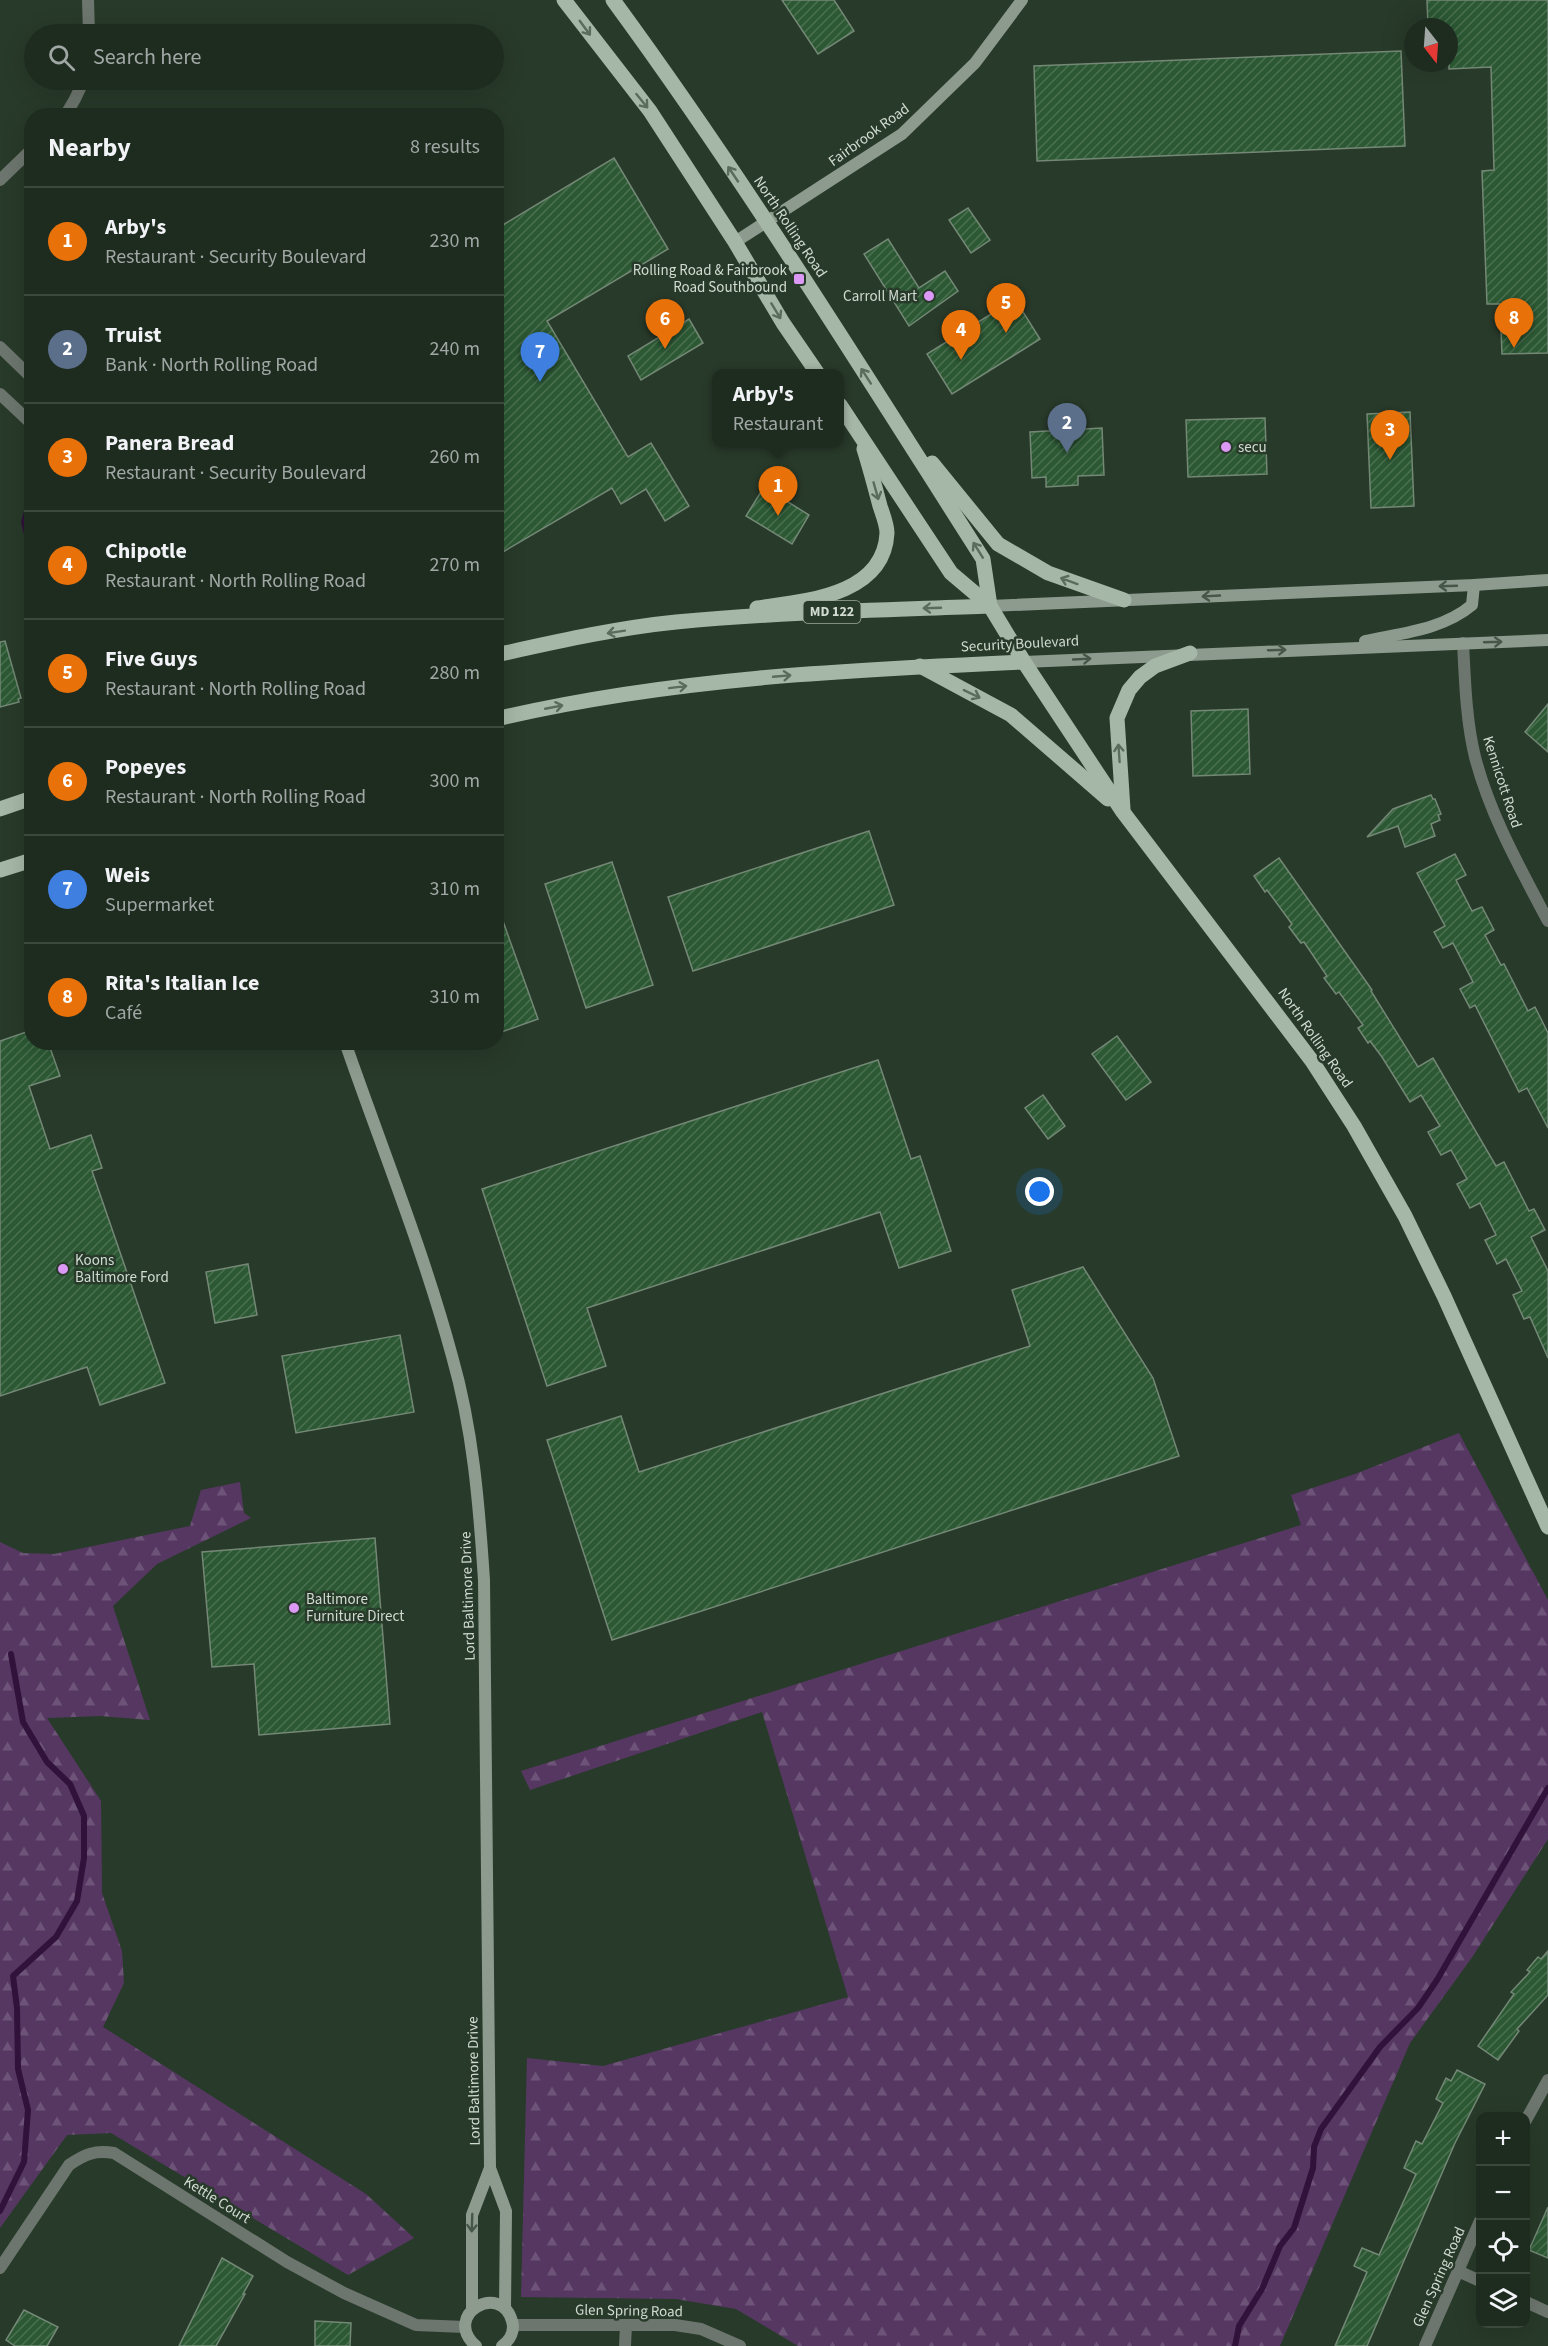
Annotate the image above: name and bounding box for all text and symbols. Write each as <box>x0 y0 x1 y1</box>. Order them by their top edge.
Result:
north arrow <box>1404 18 1458 72</box>
one-way arrow <box>578 19 591 35</box>
search box <box>24 24 504 90</box>
icon: search <box>45 41 78 74</box>
text: Search here <box>93 41 201 73</box>
one-way arrow <box>635 93 648 109</box>
street label: Fairbrook Road <box>824 98 914 172</box>
text: Nearby <box>48 129 131 166</box>
text: 8 results <box>410 133 480 161</box>
one-way arrow <box>727 166 739 183</box>
street label: North Rolling Road <box>748 172 832 282</box>
text: Arby's <box>105 211 166 243</box>
text: 1 <box>62 227 73 255</box>
text: 230 m <box>430 227 480 255</box>
text: Restaurant · Security Boulevard <box>105 243 367 271</box>
place label: Rolling Road & Fairbrook Road Southbound <box>633 260 788 298</box>
marker: Rolling Road & Fairbrook Road Southbound <box>792 272 806 286</box>
pin: 5 <box>986 284 1026 333</box>
place label: Carroll Mart <box>843 286 917 307</box>
marker: Carroll Mart <box>922 289 936 303</box>
pin: 8 <box>1494 298 1534 348</box>
pin: 6 <box>646 300 684 349</box>
one-way arrow <box>770 302 782 319</box>
pin: 4 <box>942 310 980 360</box>
text: Truist <box>105 319 161 351</box>
pin: 7 <box>520 332 560 382</box>
text: 2 <box>62 335 73 363</box>
text: 240 m <box>430 335 480 363</box>
text: Bank · North Rolling Road <box>105 351 318 379</box>
one-way arrow <box>860 368 872 385</box>
popup <box>712 369 844 447</box>
text: Arby's <box>733 378 794 410</box>
pin: 2 <box>1048 404 1086 453</box>
text: Restaurant <box>733 410 823 438</box>
pin: 3 <box>1370 410 1410 460</box>
text: Panera Bread <box>105 427 234 459</box>
place label: secu <box>1238 437 1267 458</box>
marker: secu <box>1219 440 1233 454</box>
text: 3 <box>62 443 73 471</box>
text: 260 m <box>430 443 480 471</box>
text: Restaurant · Security Boulevard <box>105 459 367 487</box>
pin: 1 <box>758 466 798 516</box>
one-way arrow <box>871 481 882 500</box>
text: Chipotle <box>105 535 187 567</box>
one-way arrow <box>971 542 983 559</box>
text: 4 <box>62 551 73 579</box>
text: 270 m <box>430 551 480 579</box>
text: Restaurant · North Rolling Road <box>105 567 366 595</box>
one-way arrow <box>1060 574 1078 585</box>
one-way arrow <box>1438 581 1458 592</box>
one-way arrow <box>1202 591 1222 602</box>
road number: MD 122 <box>804 601 860 623</box>
one-way arrow <box>922 603 942 614</box>
one-way arrow <box>607 626 627 637</box>
street label: Security Boulevard <box>960 630 1080 658</box>
one-way arrow <box>1482 636 1502 647</box>
text: Five Guys <box>105 643 197 675</box>
one-way arrow <box>1266 644 1286 656</box>
one-way arrow <box>1072 653 1092 664</box>
text: 5 <box>62 659 73 687</box>
text: 280 m <box>430 659 480 687</box>
one-way arrow <box>771 670 791 681</box>
text: Restaurant · North Rolling Road <box>105 675 366 703</box>
one-way arrow <box>667 681 687 692</box>
one-way arrow <box>963 688 981 700</box>
one-way arrow <box>543 701 563 712</box>
street label: Kennicott Road <box>1477 733 1527 831</box>
one-way arrow <box>1113 744 1124 764</box>
text: Popeyes <box>105 751 186 783</box>
text: 6 <box>62 767 73 795</box>
text: 300 m <box>430 767 480 795</box>
text: Restaurant · North Rolling Road <box>105 783 366 811</box>
text: Weis <box>105 859 150 891</box>
text: 7 <box>62 875 73 903</box>
text: 310 m <box>430 875 480 903</box>
text: Supermarket <box>105 891 214 919</box>
text: Rita's Italian Ice <box>105 967 259 999</box>
text: 8 <box>62 983 73 1011</box>
text: 310 m <box>430 983 480 1011</box>
street label: North Rolling Road <box>1273 984 1357 1092</box>
text: Café <box>105 999 142 1027</box>
your location <box>1025 1177 1054 1206</box>
place label: Koons Baltimore Ford <box>75 1250 169 1288</box>
marker: Koons Baltimore Ford <box>56 1262 70 1276</box>
street label: Lord Baltimore Drive <box>455 1531 481 1661</box>
place label: Baltimore Furniture Direct <box>306 1589 404 1627</box>
marker: Baltimore Furniture Direct <box>287 1601 301 1615</box>
street label: Lord Baltimore Drive <box>462 2016 486 2146</box>
map controls <box>1476 2112 1530 2328</box>
button: + <box>1476 2112 1530 2166</box>
button: − <box>1476 2166 1530 2220</box>
street label: Kettle Court <box>180 2171 254 2229</box>
one-way arrow <box>466 2213 478 2233</box>
button: locate <box>1476 2220 1530 2274</box>
street label: Glen Spring Road <box>1407 2223 1471 2331</box>
button: layers <box>1476 2274 1530 2328</box>
street label: Glen Spring Road <box>575 2300 683 2322</box>

